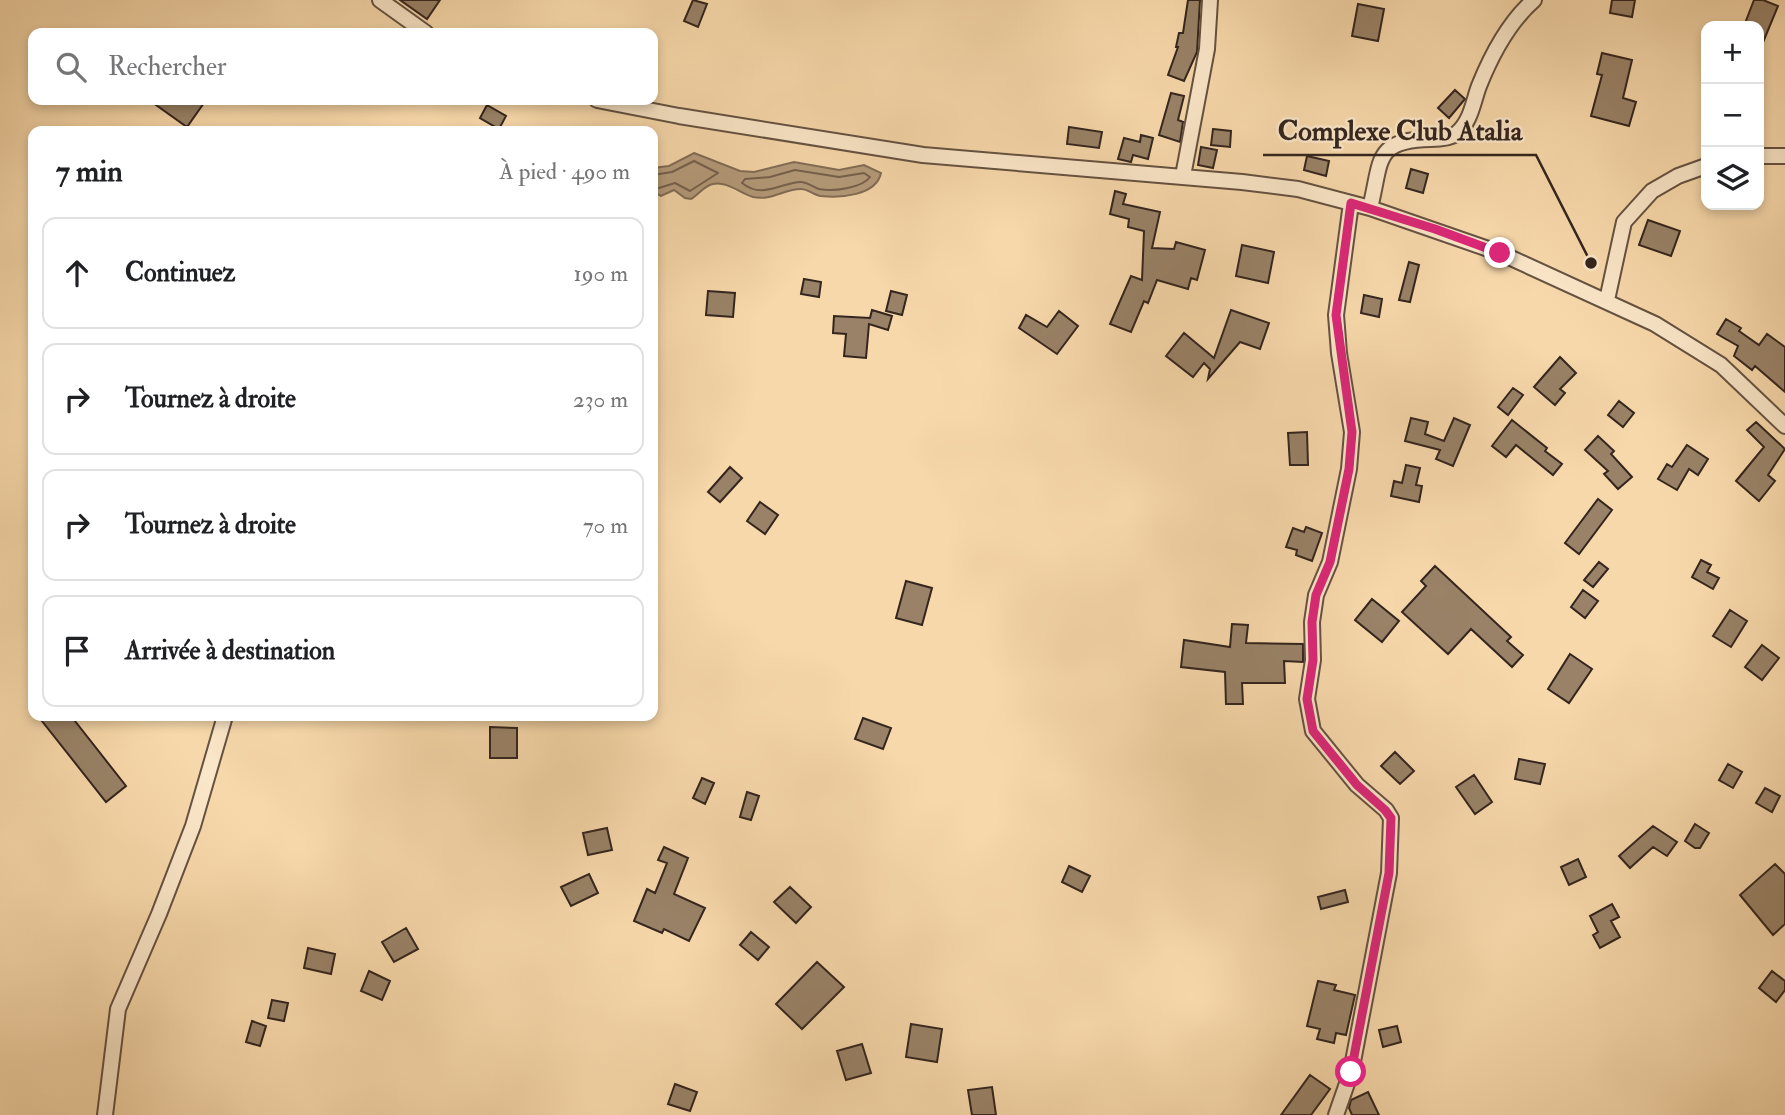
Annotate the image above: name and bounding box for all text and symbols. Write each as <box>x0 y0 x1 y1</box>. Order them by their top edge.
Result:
map controls <box>1701 21 1764 210</box>
button: + <box>1701 21 1764 84</box>
search box <box>28 28 658 105</box>
icon: search <box>52 48 90 86</box>
text: Rechercher <box>108 51 227 83</box>
button: − <box>1701 84 1764 147</box>
callout: Complexe Club Atalia <box>1263 106 1536 155</box>
text: Complexe Club Atalia <box>1278 114 1524 149</box>
button: layers <box>1701 147 1764 210</box>
text: 7 min <box>56 153 123 190</box>
text: À pied · 490 m <box>499 157 630 186</box>
route end <box>1484 237 1515 268</box>
icon: ahead <box>58 254 96 292</box>
text: Continuez <box>125 257 235 289</box>
text: 190 m <box>574 259 628 288</box>
icon: right <box>58 380 96 418</box>
text: Tournez à droite <box>125 383 296 415</box>
text: 230 m <box>573 385 628 414</box>
icon: right <box>58 506 96 544</box>
text: Tournez à droite <box>125 509 296 541</box>
text: 70 m <box>583 511 628 540</box>
icon: arrive <box>58 632 96 670</box>
text: Arrivée à destination <box>125 635 335 667</box>
route start <box>1335 1056 1366 1087</box>

